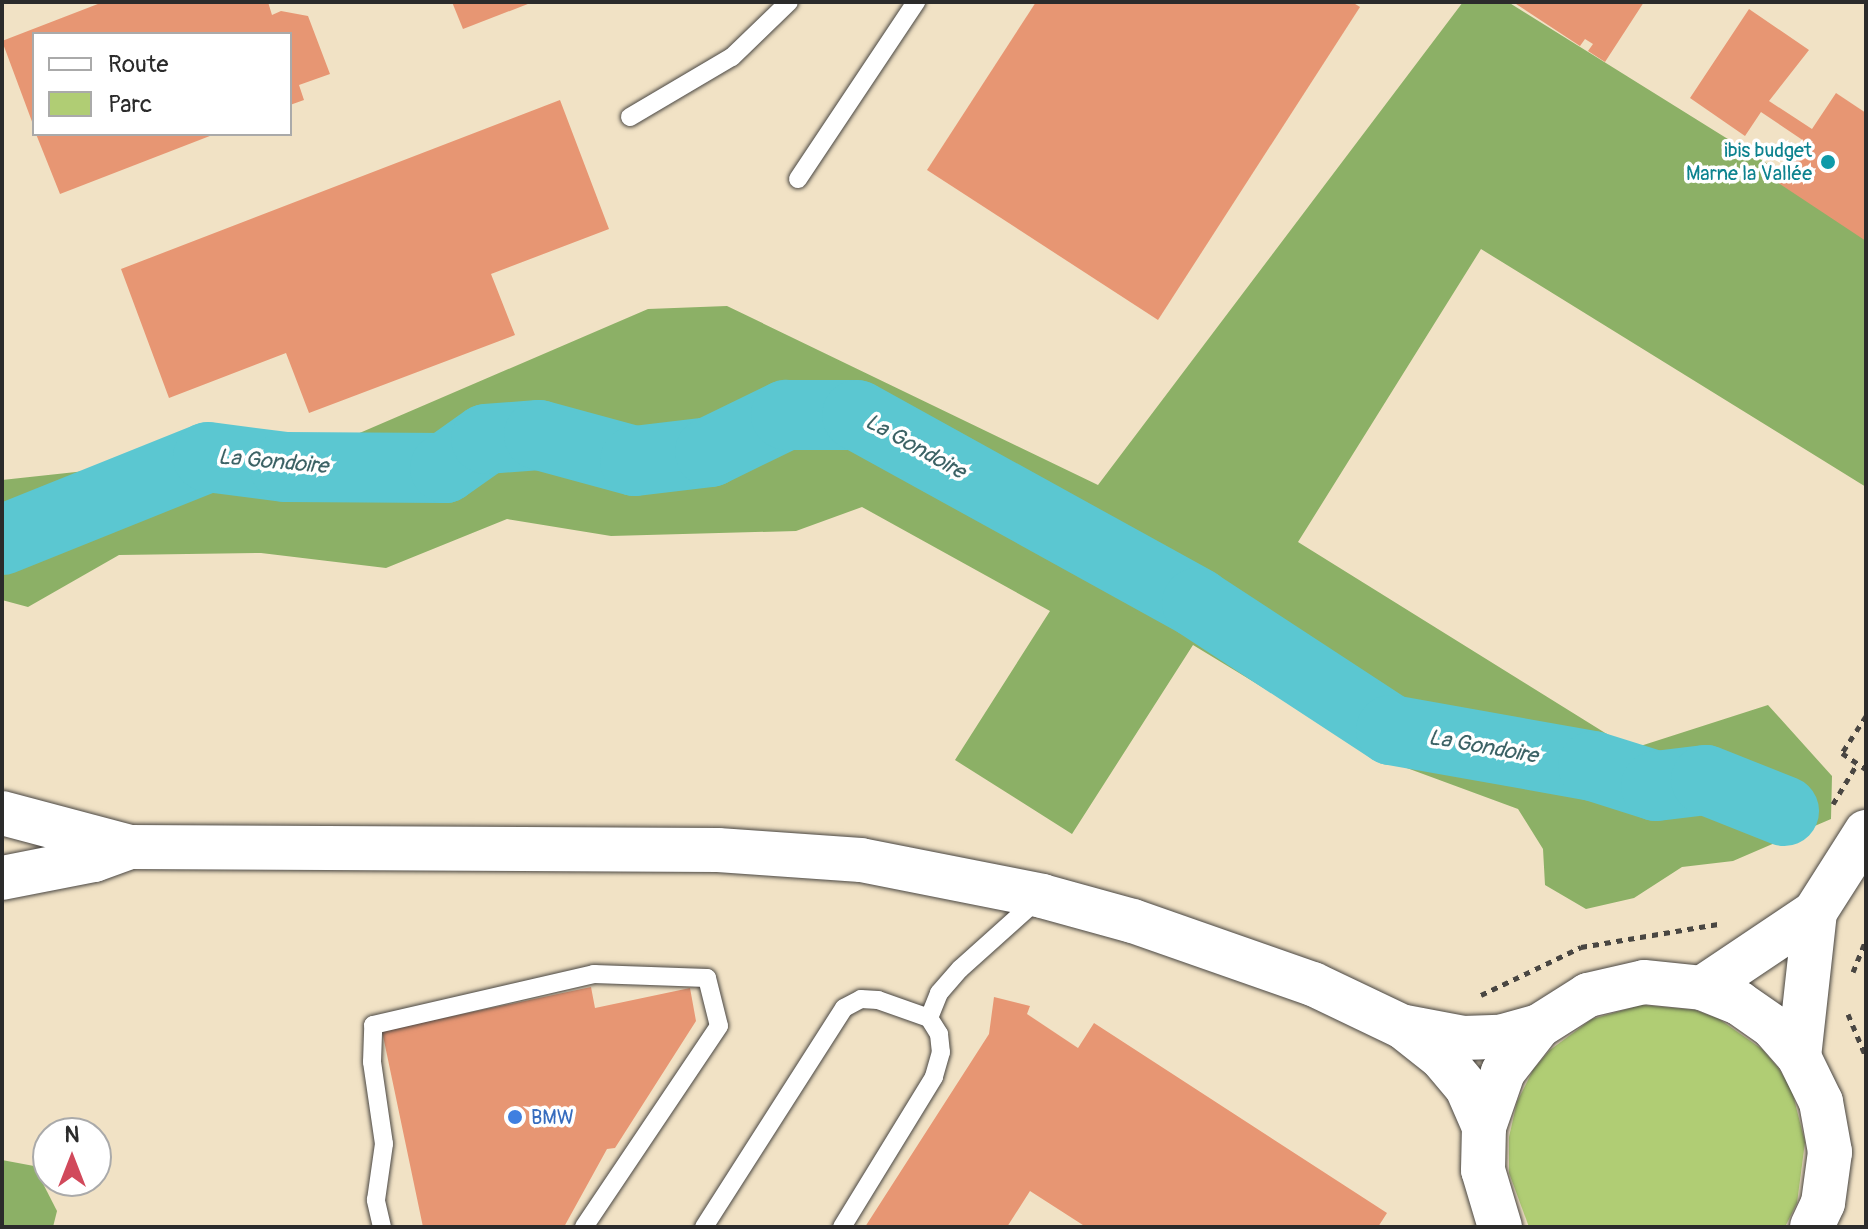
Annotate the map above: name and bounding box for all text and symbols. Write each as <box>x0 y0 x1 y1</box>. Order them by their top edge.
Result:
legend <box>32 32 292 136</box>
text: Route <box>108 50 168 79</box>
text: Parc <box>108 90 152 119</box>
place label: ibis budget Marne la Vallée <box>1686 138 1812 185</box>
marker: ibis budget Marne la Vallée <box>1819 153 1837 171</box>
water label: La Gondoire <box>860 409 970 485</box>
water label: La Gondoire <box>217 444 329 480</box>
water label: La Gondoire <box>1426 724 1540 770</box>
place label: BMW <box>531 1105 574 1129</box>
marker: BMW <box>506 1108 524 1126</box>
north arrow <box>32 1117 112 1197</box>
text: N <box>65 1121 79 1149</box>

